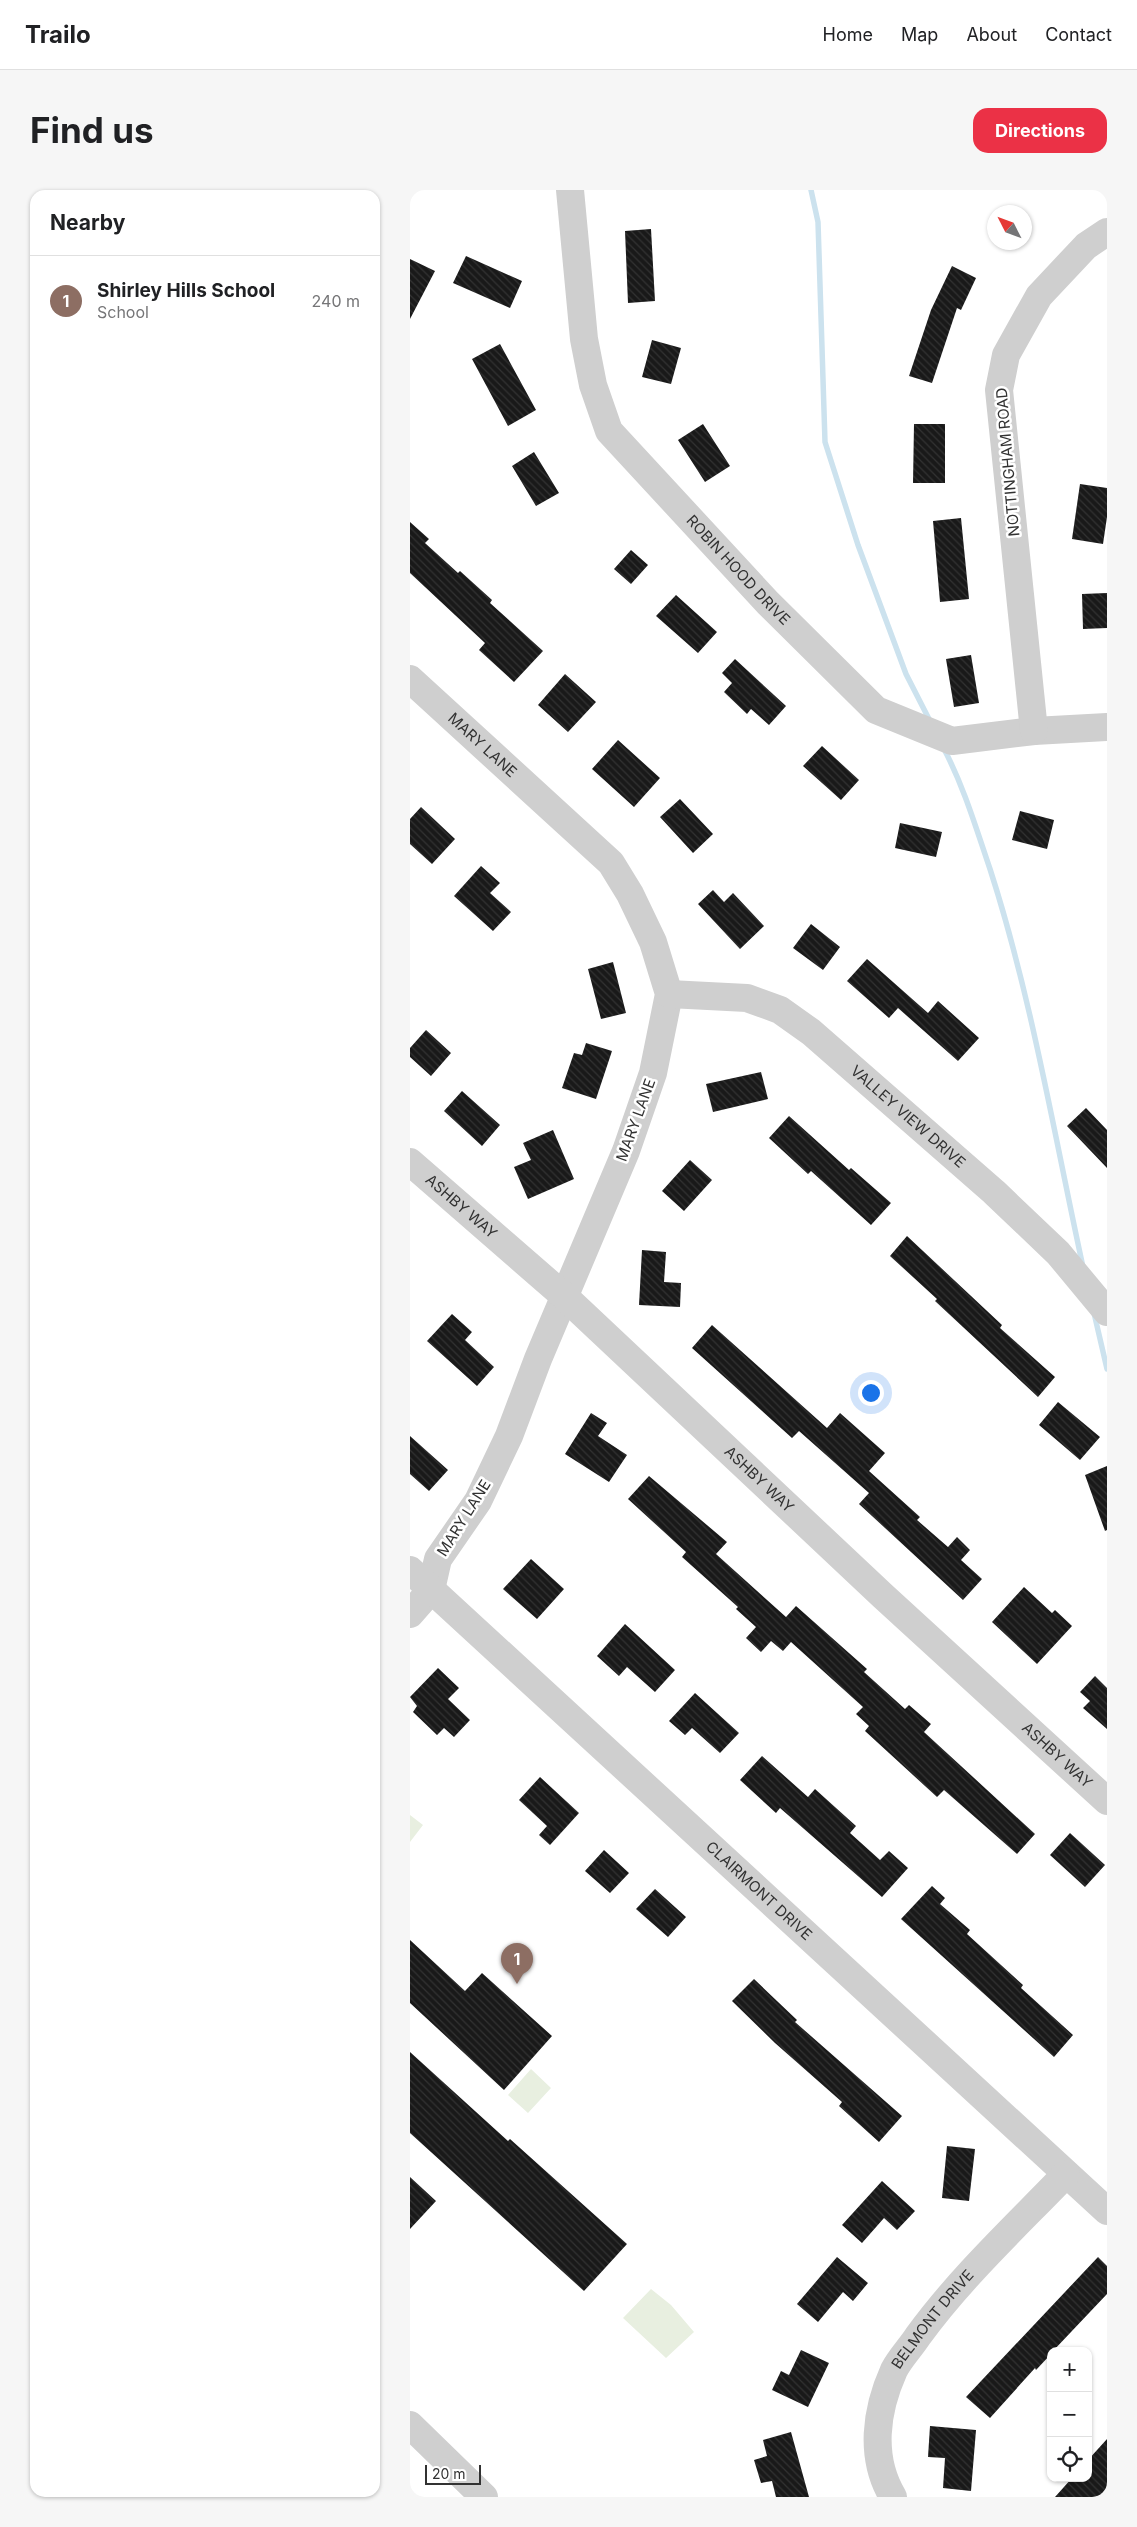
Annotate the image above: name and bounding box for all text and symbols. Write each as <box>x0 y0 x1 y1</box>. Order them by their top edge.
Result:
text: Trailo <box>25 20 91 49</box>
text: Home <box>823 24 873 45</box>
text: Map <box>901 24 938 45</box>
text: About <box>966 24 1017 45</box>
text: Contact <box>1045 24 1112 45</box>
button: Directions <box>973 108 1107 153</box>
text: Find us <box>30 109 154 151</box>
north arrow <box>987 205 1032 250</box>
text: Nearby <box>50 210 125 235</box>
text: Shirley Hills School <box>97 279 275 302</box>
text: 1 <box>63 291 69 311</box>
text: 240 m <box>312 291 360 311</box>
text: School <box>97 302 149 322</box>
street label: NOTTINGHAM ROAD <box>992 387 1023 537</box>
street label: ROBIN HOOD DRIVE <box>682 511 794 629</box>
street label: MARY LANE <box>444 708 521 781</box>
street label: VALLEY VIEW DRIVE <box>847 1061 970 1172</box>
street label: MARY LANE <box>612 1076 659 1164</box>
street label: ASHBY WAY <box>422 1170 501 1243</box>
your location <box>858 1380 884 1406</box>
street label: ASHBY WAY <box>721 1442 798 1516</box>
street label: MARY LANE <box>433 1476 495 1560</box>
street label: ASHBY WAY <box>1018 1718 1097 1792</box>
street label: CLAIRMONT DRIVE <box>702 1837 816 1944</box>
pin: 1 <box>501 1943 533 1984</box>
street label: BELMONT DRIVE <box>887 2265 978 2372</box>
map controls <box>1047 2347 1092 2482</box>
button: + <box>1047 2347 1092 2392</box>
button: − <box>1047 2392 1092 2437</box>
button: locate <box>1047 2437 1092 2482</box>
scale bar <box>425 2462 481 2485</box>
text: 20 m <box>432 2465 466 2482</box>

